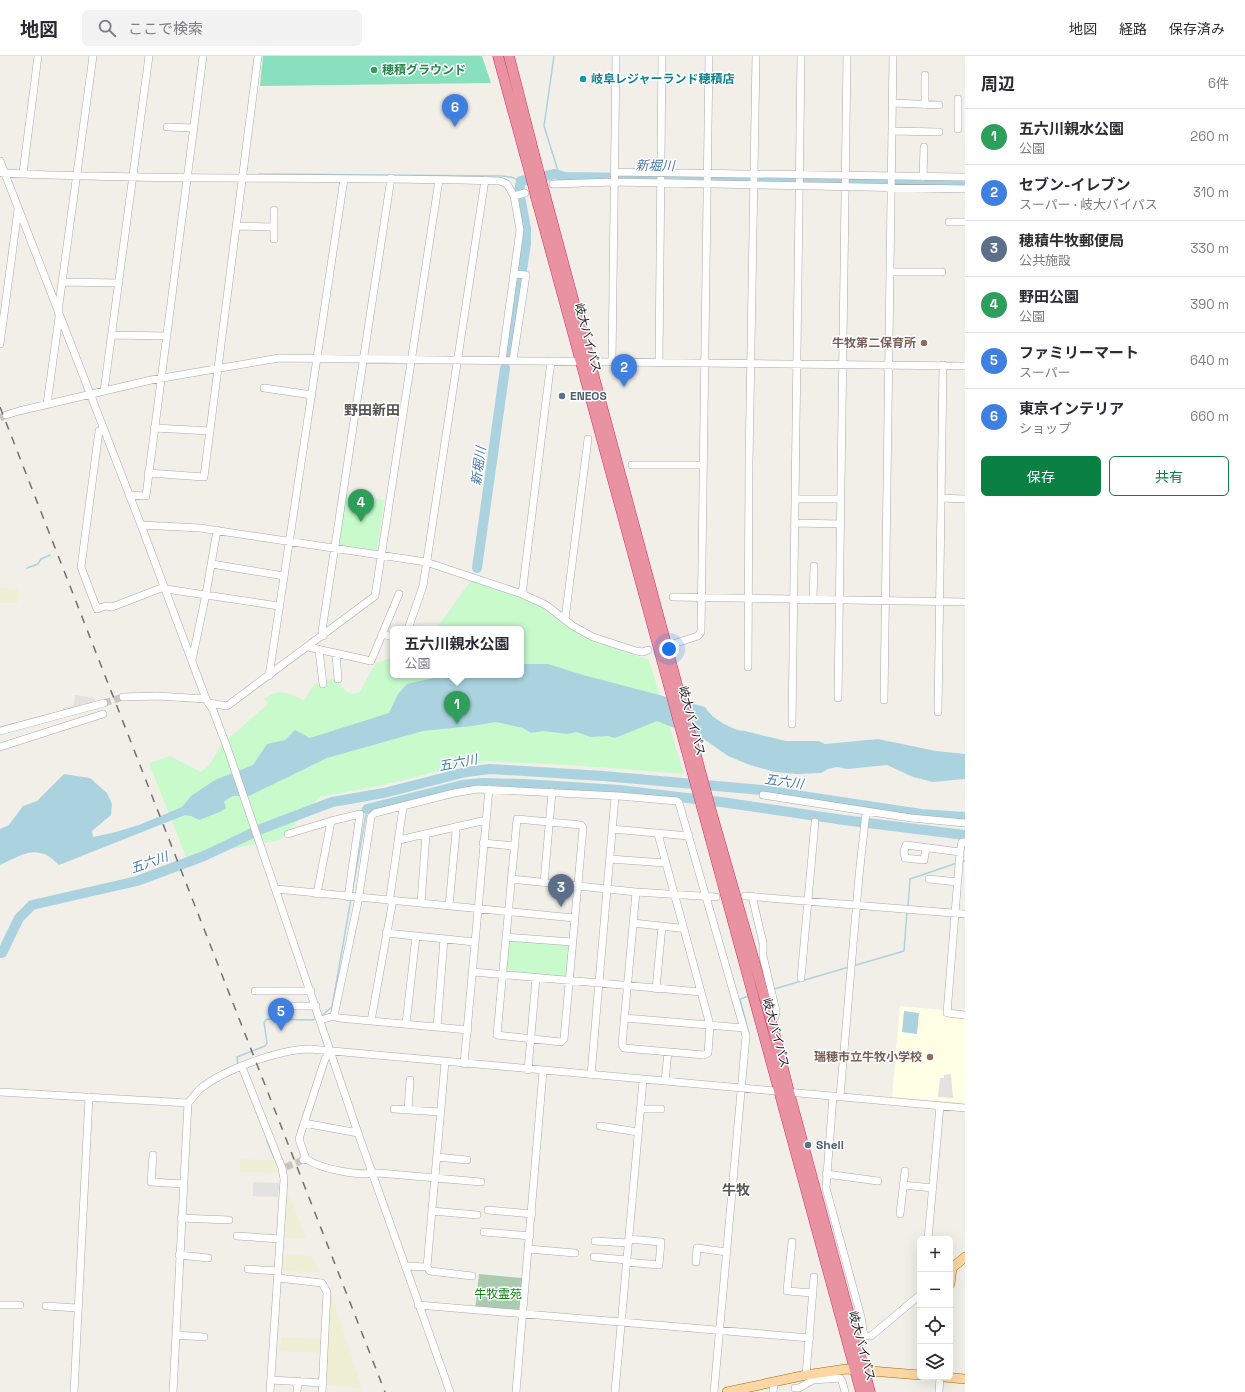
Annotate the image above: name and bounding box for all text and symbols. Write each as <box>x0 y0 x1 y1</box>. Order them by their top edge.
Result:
search box <box>82 10 362 46</box>
text: 地図 <box>20 17 58 42</box>
icon: search <box>96 17 118 39</box>
text: ここで検索 <box>128 19 203 38</box>
text: 地図 <box>1069 20 1097 38</box>
text: 経路 <box>1119 20 1147 38</box>
text: 保存済み <box>1169 20 1225 38</box>
place label: 穂積グラウンド <box>382 62 466 78</box>
marker: 穂積グラウンド <box>369 65 379 75</box>
place label: 岐阜レジャーランド穂積店 <box>591 71 734 87</box>
text: 周辺 <box>981 73 1015 95</box>
marker: 岐阜レジャーランド穂積店 <box>578 74 588 84</box>
text: 6件 <box>1208 75 1229 92</box>
pin: 6 <box>442 94 468 127</box>
text: 五六川親水公園 <box>1019 119 1124 138</box>
text: 1 <box>991 128 997 145</box>
text: 260 m <box>1190 128 1229 145</box>
text: 公園 <box>1019 140 1045 157</box>
water label: 新堀川 <box>635 157 677 174</box>
text: セブン-イレブン <box>1019 175 1130 194</box>
text: 2 <box>990 184 998 201</box>
text: 310 m <box>1193 184 1229 201</box>
text: スーパー · 岐大バイパス <box>1019 196 1158 213</box>
text: 穂積牛牧郵便局 <box>1019 231 1124 250</box>
text: 3 <box>990 240 998 257</box>
text: 330 m <box>1190 240 1229 257</box>
text: 公共施設 <box>1019 252 1071 269</box>
text: 野田公園 <box>1019 287 1079 306</box>
text: 4 <box>990 296 998 313</box>
text: 390 m <box>1190 296 1229 313</box>
street label: 岐大バイパス <box>571 301 605 375</box>
text: 公園 <box>1019 308 1045 325</box>
place label: 牛牧第二保育所 <box>832 335 916 351</box>
marker: 牛牧第二保育所 <box>919 338 929 348</box>
text: ファミリーマート <box>1019 343 1139 362</box>
text: 5 <box>990 352 998 369</box>
text: 640 m <box>1190 352 1229 369</box>
pin: 2 <box>611 354 637 387</box>
text: スーパー <box>1019 364 1071 381</box>
place label: ENEOS <box>570 388 607 404</box>
marker: ENEOS <box>557 391 567 401</box>
text: 東京インテリア <box>1019 399 1124 418</box>
district label: 野田新田 <box>344 401 400 419</box>
text: 6 <box>990 408 998 425</box>
text: 660 m <box>1190 408 1229 425</box>
text: ショップ <box>1019 420 1071 437</box>
water label: 新堀川 <box>467 444 490 487</box>
button: 保存 <box>981 456 1101 496</box>
button: 共有 <box>1109 456 1229 496</box>
pin: 4 <box>348 489 374 522</box>
popup <box>390 626 524 678</box>
text: 五六川親水公園 <box>404 634 510 653</box>
your location <box>659 639 679 659</box>
text: 公園 <box>404 655 431 672</box>
street label: 岐大バイパス <box>675 684 709 758</box>
pin: 1 <box>444 691 470 724</box>
water label: 五六川 <box>437 750 481 775</box>
water label: 五六川 <box>763 770 806 793</box>
water label: 五六川 <box>128 847 172 877</box>
pin: 3 <box>548 874 574 907</box>
street label: 岐大バイパス <box>759 996 793 1070</box>
pin: 5 <box>268 998 294 1031</box>
place label: 瑞穂市立牛牧小学校 <box>814 1049 922 1065</box>
marker: 瑞穂市立牛牧小学校 <box>925 1052 935 1062</box>
place label: Shell <box>816 1137 844 1153</box>
marker: Shell <box>803 1140 813 1150</box>
district label: 牛牧 <box>722 1181 750 1199</box>
map controls <box>917 1236 953 1380</box>
button: + <box>917 1236 953 1272</box>
button: − <box>917 1272 953 1308</box>
park label: 牛牧霊苑 <box>474 1286 522 1302</box>
button: locate <box>917 1308 953 1344</box>
street label: 岐大バイパス <box>845 1309 879 1383</box>
button: layers <box>917 1344 953 1380</box>

